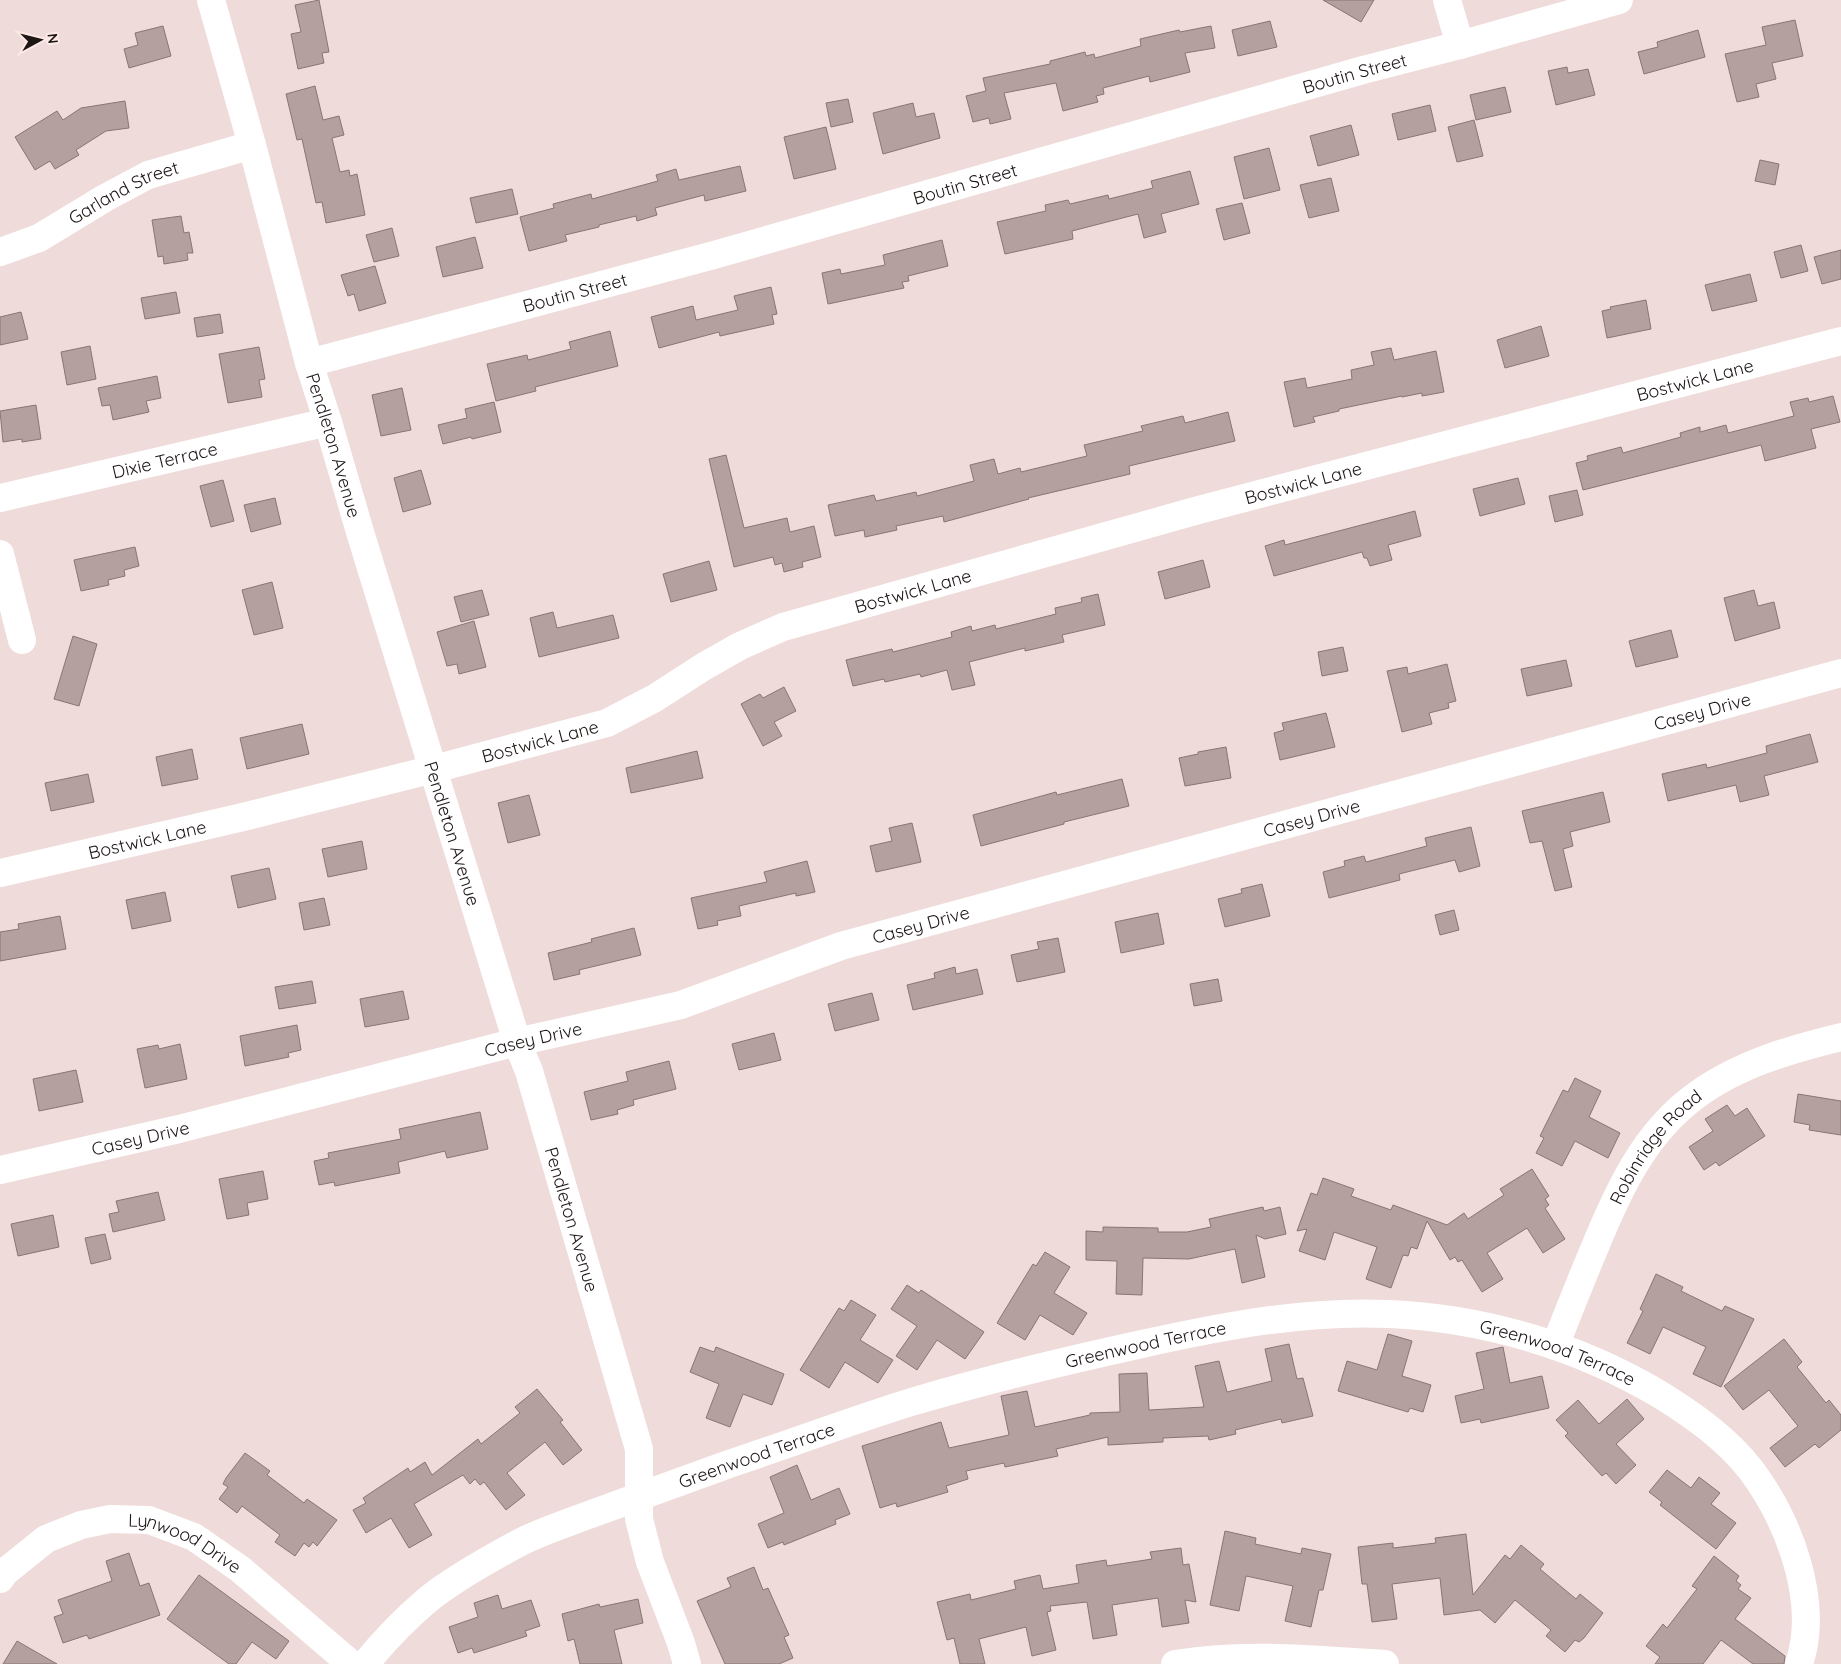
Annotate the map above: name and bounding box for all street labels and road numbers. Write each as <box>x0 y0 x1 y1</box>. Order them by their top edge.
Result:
street label: Boutin Street <box>1300 48 1409 98</box>
street label: Garland Street <box>64 155 181 229</box>
street label: Boutin Street <box>910 158 1020 209</box>
street label: Boutin Street <box>520 267 630 317</box>
street label: Bostwick Lane <box>1634 353 1756 406</box>
street label: Pendleton Avenue <box>301 370 367 520</box>
street label: Dixie Terrace <box>110 437 220 483</box>
street label: Bostwick Lane <box>1242 456 1364 509</box>
street label: Bostwick Lane <box>852 563 974 618</box>
street label: Casey Drive <box>1651 687 1753 735</box>
street label: Bostwick Lane <box>479 714 601 767</box>
street label: Pendleton Avenue <box>420 758 486 909</box>
street label: Casey Drive <box>1260 793 1363 842</box>
street label: Bostwick Lane <box>86 814 208 864</box>
street label: Casey Drive <box>870 900 972 948</box>
street label: Casey Drive <box>482 1016 584 1061</box>
street label: Robinridge Road <box>1604 1084 1706 1208</box>
street label: Casey Drive <box>89 1115 192 1160</box>
street label: Pendleton Avenue <box>540 1144 604 1295</box>
street label: Greenwood Terrace <box>1478 1314 1639 1390</box>
street label: Greenwood Terrace <box>1063 1316 1228 1373</box>
street label: Greenwood Terrace <box>675 1417 838 1493</box>
street label: Lynwood Drive <box>128 1508 246 1578</box>

